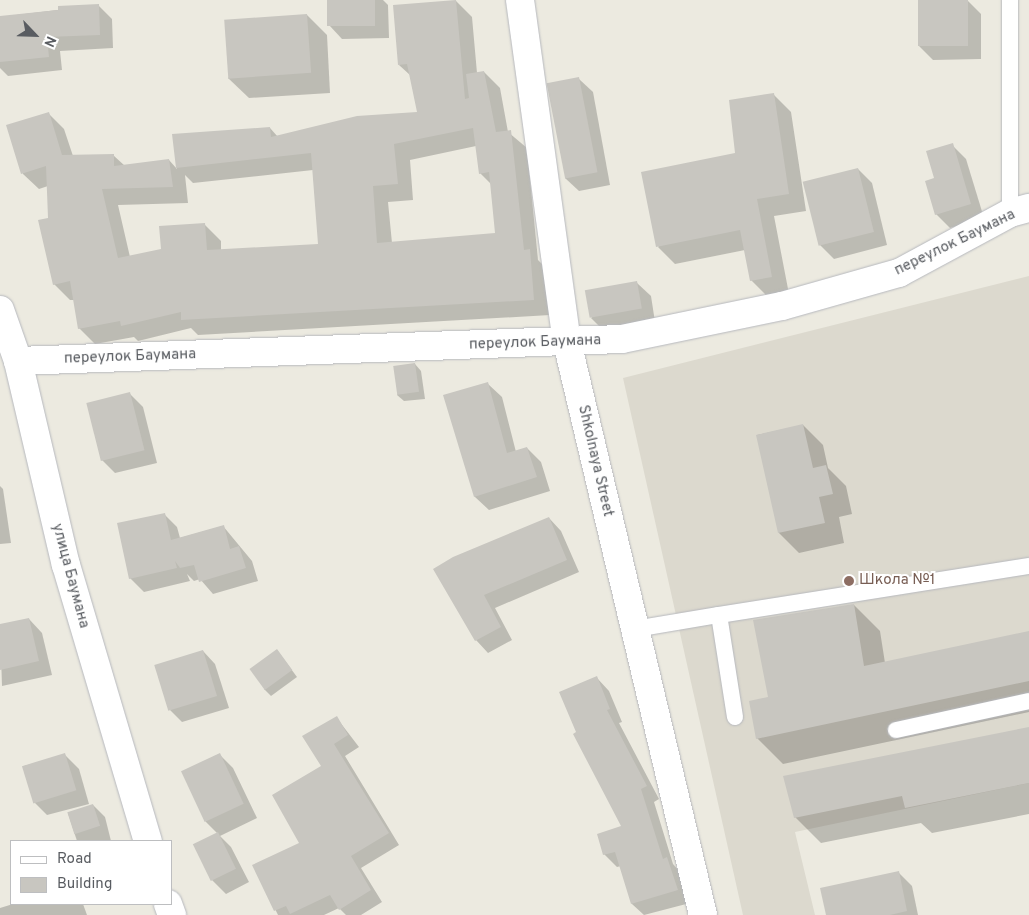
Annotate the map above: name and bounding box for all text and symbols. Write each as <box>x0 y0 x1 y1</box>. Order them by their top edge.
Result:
north arrow <box>10 10 60 60</box>
text: N <box>39 33 59 49</box>
street label: переулок Баумана <box>892 206 1018 280</box>
street label: переулок Баумана <box>469 332 601 354</box>
street label: переулок Баумана <box>64 346 196 368</box>
street label: Shkolnaya Street <box>573 403 617 519</box>
street label: улица Баумана <box>47 522 93 630</box>
place label: Школа №1 <box>859 572 935 590</box>
marker: Школа №1 <box>843 575 855 587</box>
legend <box>10 840 172 905</box>
text: Road <box>57 850 92 869</box>
text: Building <box>57 875 112 894</box>

